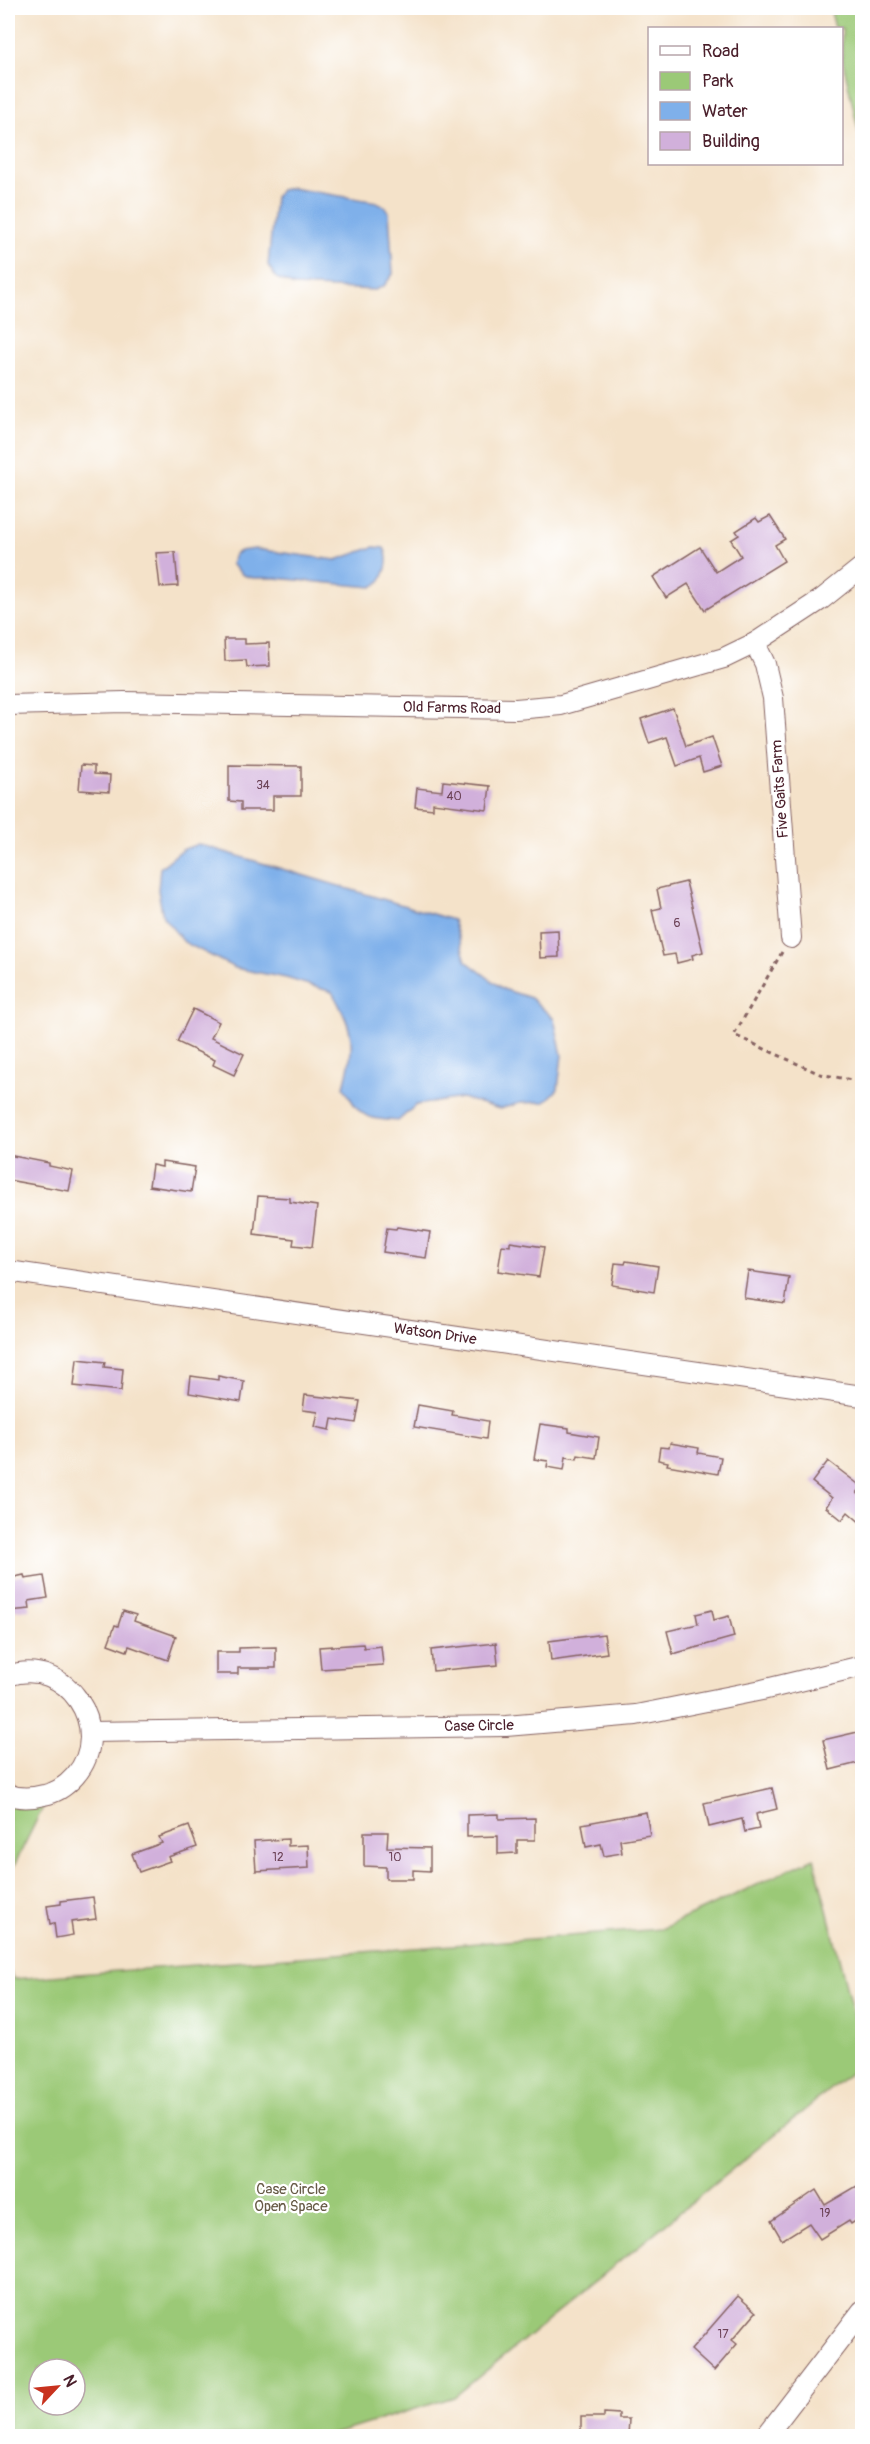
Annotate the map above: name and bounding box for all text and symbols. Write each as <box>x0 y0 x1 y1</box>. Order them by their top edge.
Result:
legend <box>648 27 843 165</box>
text: Road <box>702 40 739 63</box>
text: Park <box>702 70 734 93</box>
text: Water <box>702 100 748 123</box>
text: Building <box>702 130 760 153</box>
street label: Old Farms Road <box>403 698 501 718</box>
street label: Five Gaits Farm <box>767 739 793 839</box>
house number: 34 <box>256 778 270 793</box>
house number: 40 <box>446 789 462 804</box>
house number: 6 <box>674 916 681 931</box>
street label: Watson Drive <box>392 1319 478 1349</box>
street label: Case Circle <box>444 1716 514 1736</box>
house number: 12 <box>272 1850 284 1865</box>
house number: 10 <box>389 1850 401 1865</box>
park label: Case Circle Open Space <box>254 2180 328 2216</box>
house number: 19 <box>820 2206 830 2221</box>
house number: 17 <box>717 2327 729 2342</box>
north arrow <box>27 2357 87 2417</box>
text: N <box>58 2372 81 2390</box>

